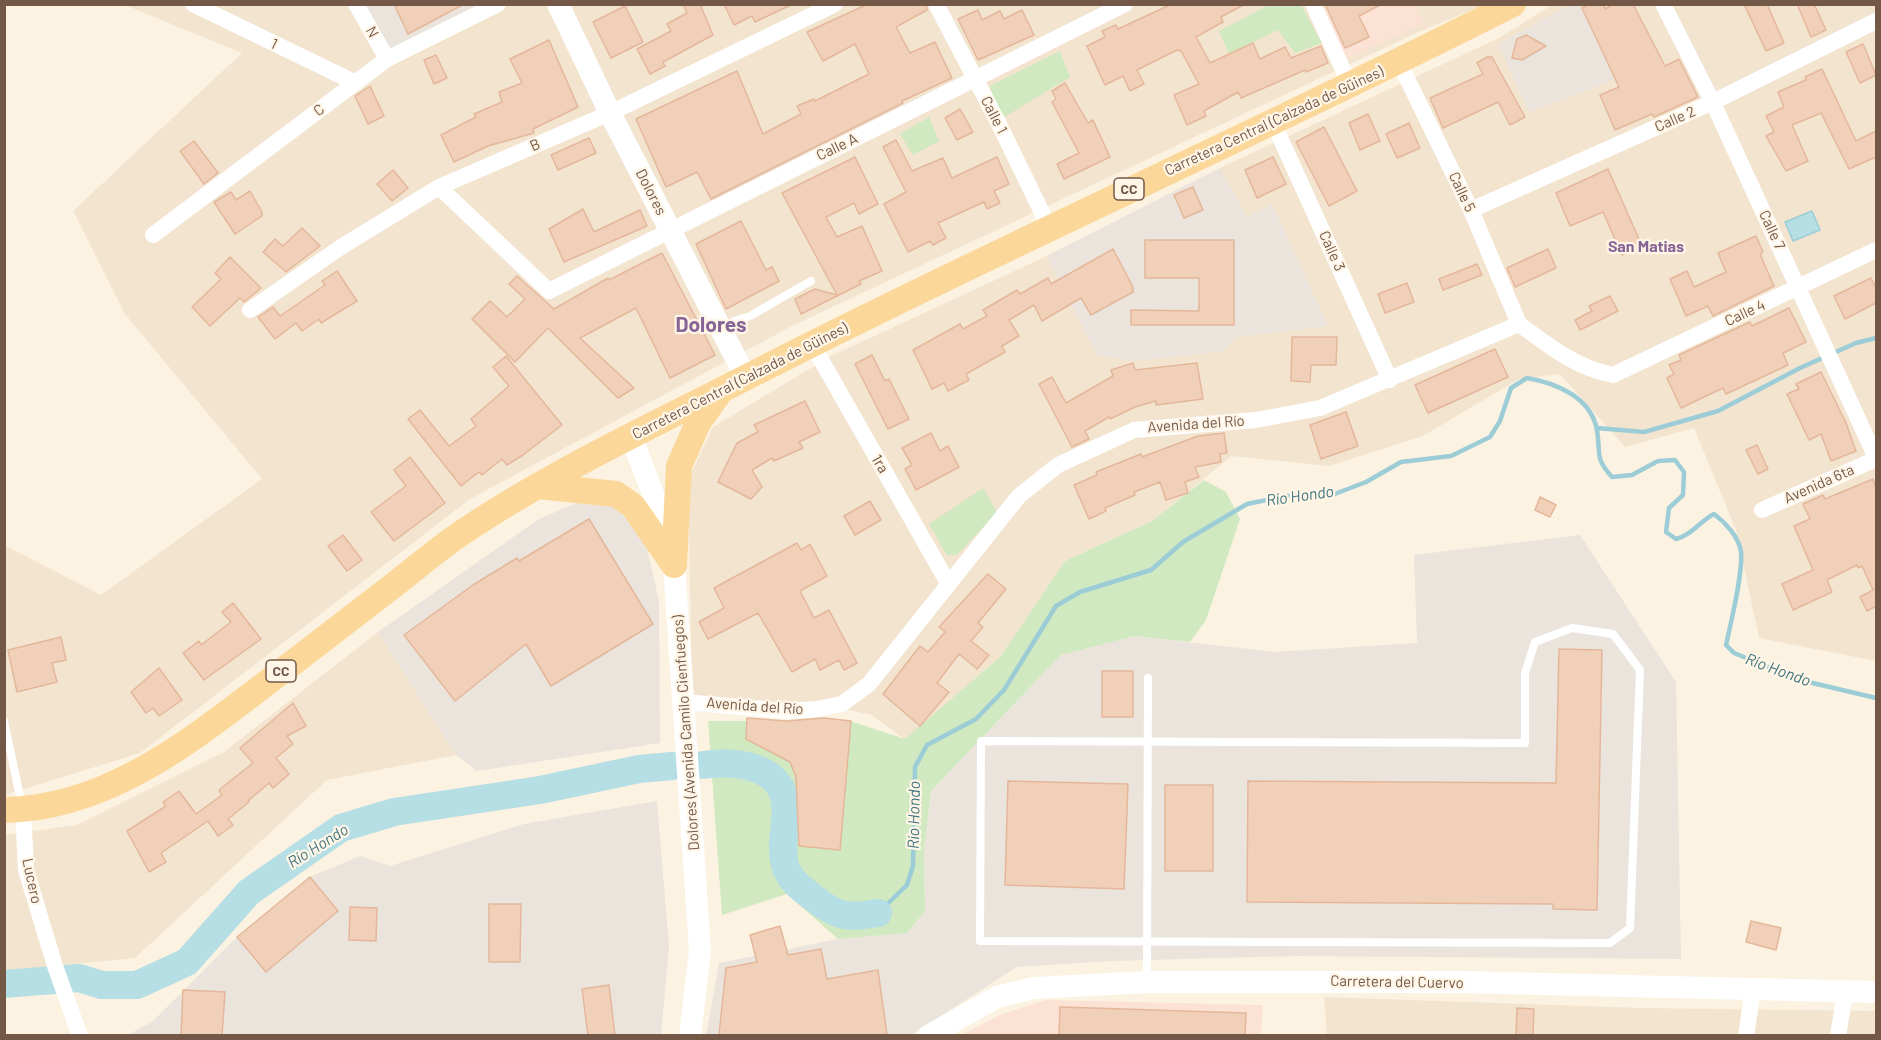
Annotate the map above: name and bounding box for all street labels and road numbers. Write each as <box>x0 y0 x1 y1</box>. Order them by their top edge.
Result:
street label: N <box>362 23 382 41</box>
street label: 1 <box>268 35 280 53</box>
street label: Carretera Central (Calzada de Güines) <box>1162 62 1386 180</box>
street label: Calle 1 <box>977 93 1011 137</box>
street label: C <box>310 100 328 120</box>
street label: Calle 2 <box>1652 102 1698 136</box>
street label: Calle A <box>813 129 861 165</box>
street label: B <box>527 135 543 155</box>
street label: Dolores <box>632 166 670 218</box>
street label: Calle 5 <box>1445 169 1479 215</box>
road number: CC <box>1114 178 1144 200</box>
street label: Calle 7 <box>1755 207 1789 253</box>
street label: Calle 3 <box>1315 228 1349 274</box>
street label: Calle 4 <box>1722 296 1768 330</box>
street label: Carretera Central (Calzada de Güines) <box>629 319 851 443</box>
street label: Avenida del Río <box>1147 412 1245 436</box>
street label: 1ra <box>868 452 892 476</box>
street label: Avenida 6ta <box>1781 460 1857 508</box>
street label: Dolores (Avenida Camilo Cienfuegos) <box>669 615 703 851</box>
road number: CC <box>266 660 296 682</box>
street label: Avenida del Río <box>706 694 804 718</box>
street label: Lucero <box>18 857 46 905</box>
street label: Carretera del Cuervo <box>1330 972 1464 992</box>

